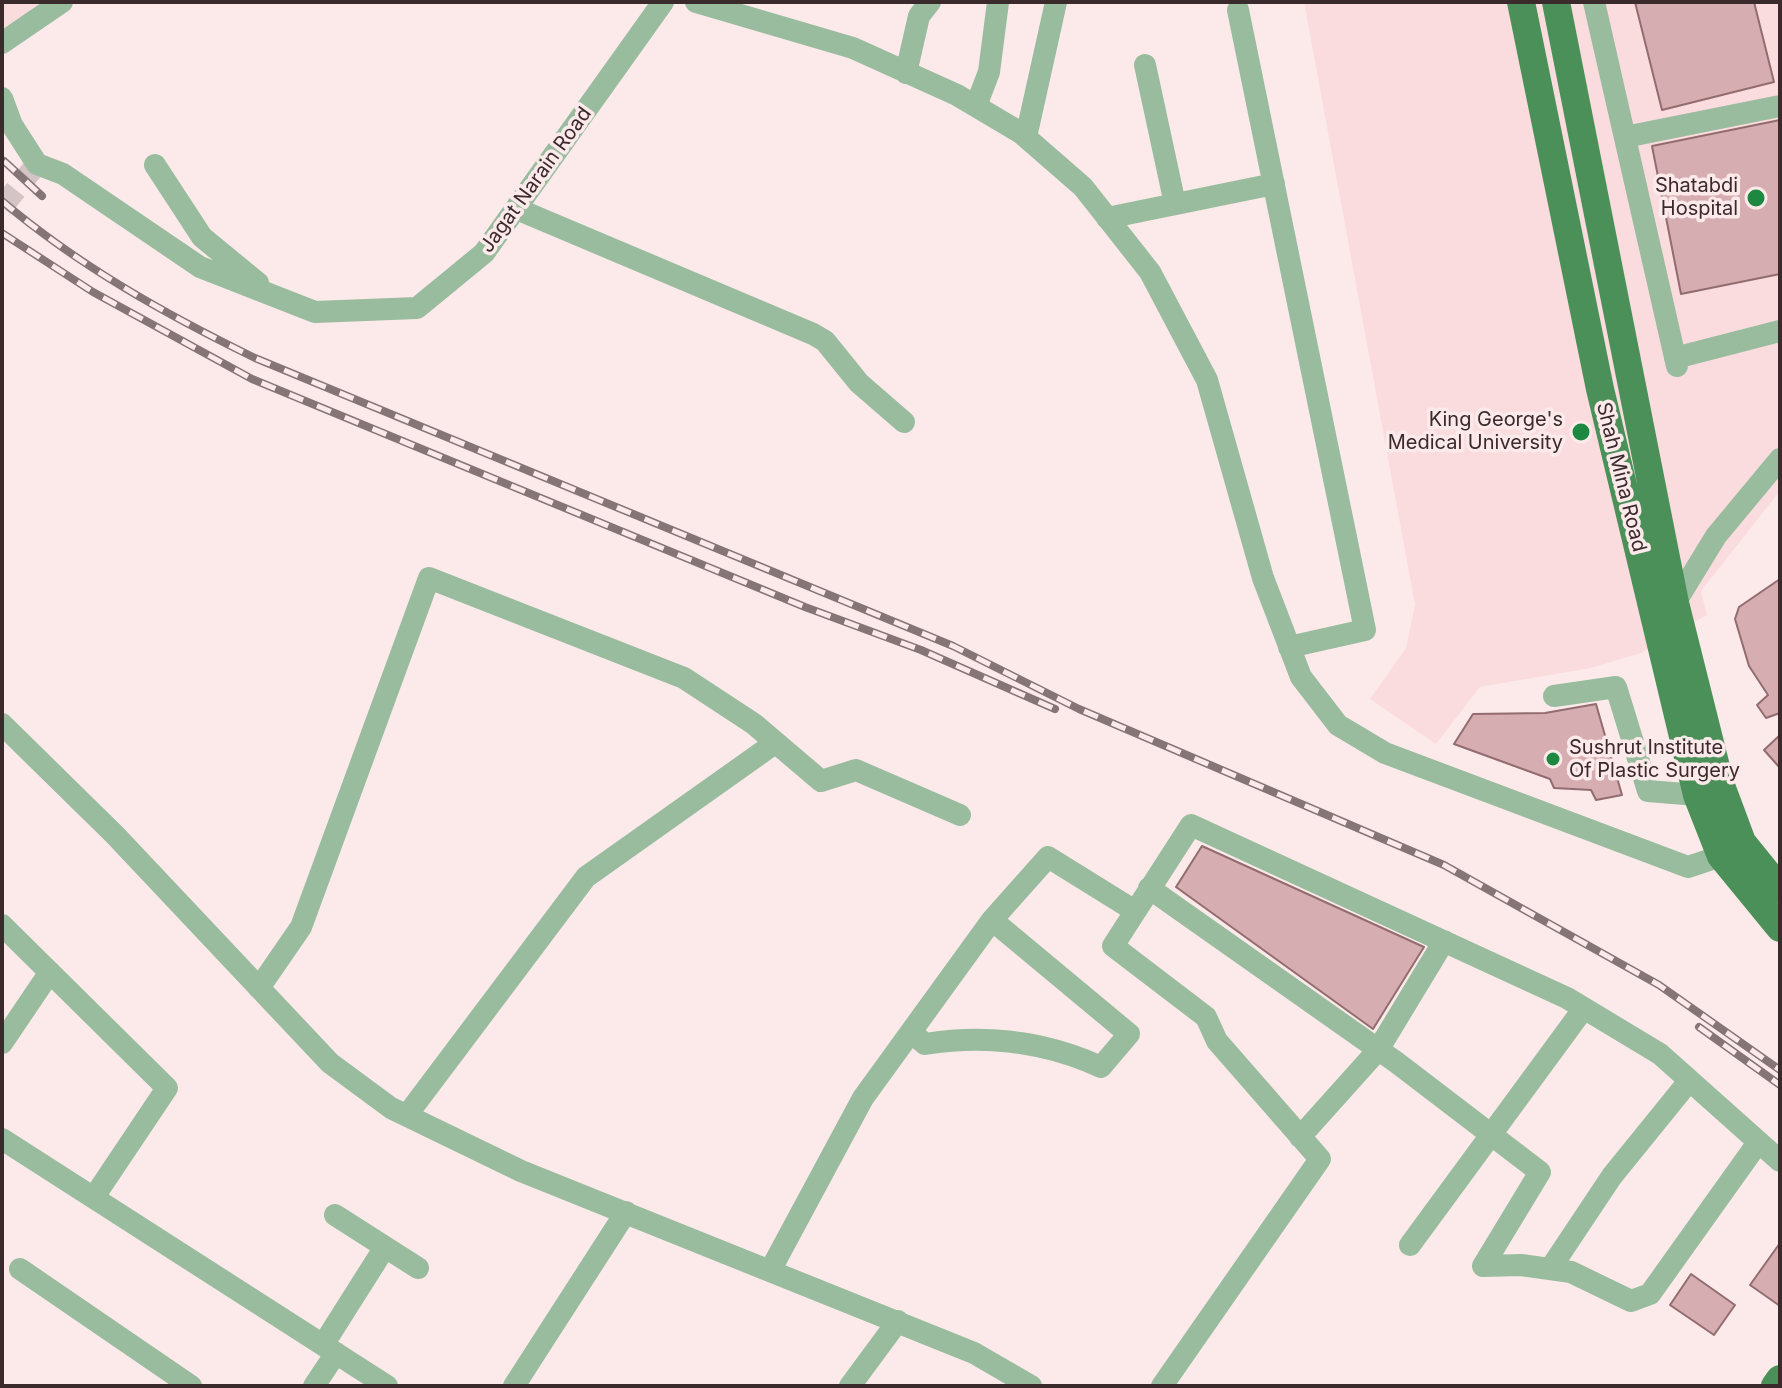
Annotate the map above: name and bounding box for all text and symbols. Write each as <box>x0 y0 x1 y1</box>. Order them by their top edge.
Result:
street label: Jagat Narain Road <box>475 103 597 257</box>
place label: Shatabdi Hospital <box>1655 174 1738 221</box>
marker: Shatabdi Hospital <box>1745 187 1767 209</box>
street label: Shah Mina Road <box>1591 400 1651 554</box>
place label: King George's Medical University <box>1388 408 1563 455</box>
marker: King George's Medical University <box>1570 421 1592 443</box>
place label: Sushrut Institute Of Plastic Surgery <box>1569 736 1740 783</box>
marker: Sushrut Institute Of Plastic Surgery <box>1544 750 1562 768</box>

